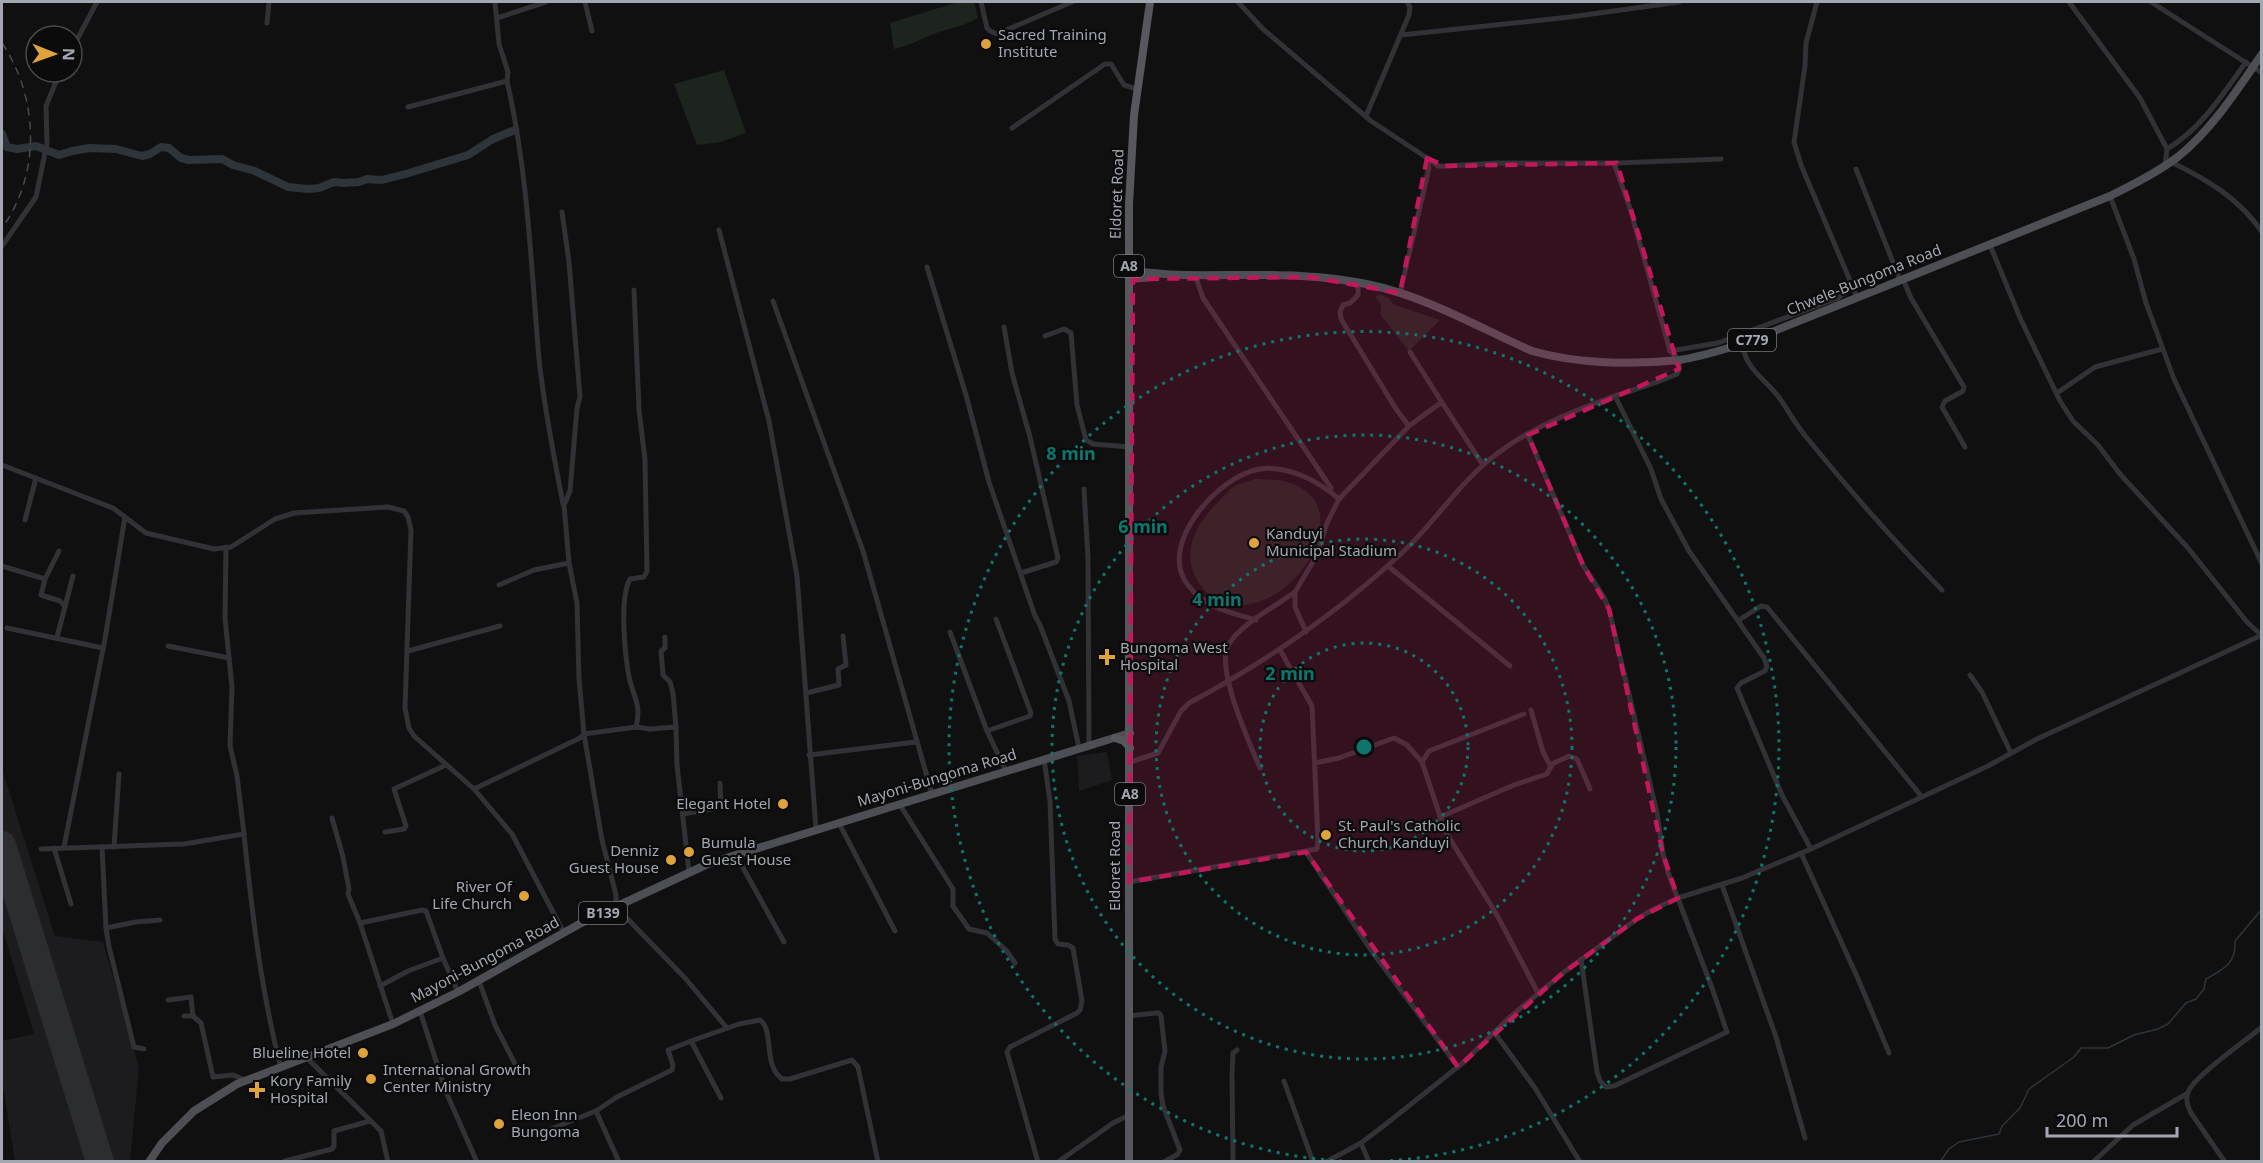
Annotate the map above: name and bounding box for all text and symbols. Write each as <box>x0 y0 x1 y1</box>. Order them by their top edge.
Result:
north arrow <box>24 24 84 84</box>
place label: Sacred Training Institute <box>998 24 1107 61</box>
marker: Sacred Training Institute <box>979 37 993 51</box>
text: N <box>58 48 80 61</box>
street label: Eldoret Road <box>1104 149 1128 239</box>
street label: Chwele-Bungoma Road <box>1783 239 1944 319</box>
road number: A8 <box>1114 255 1144 277</box>
road number: C779 <box>1728 329 1776 351</box>
text: 8 min <box>1046 441 1096 465</box>
text: 6 min <box>1118 514 1168 538</box>
place label: Kanduyi Municipal Stadium <box>1266 523 1397 560</box>
marker: Kanduyi Municipal Stadium <box>1247 536 1261 550</box>
text: 4 min <box>1192 587 1242 611</box>
place label: Bungoma West Hospital <box>1120 637 1228 674</box>
marker: Bungoma West Hospital <box>1098 648 1116 666</box>
text: 2 min <box>1265 661 1315 685</box>
centre of rings <box>1354 737 1374 757</box>
street label: Mayoni-Bungoma Road <box>855 743 1019 811</box>
road number: A8 <box>1115 783 1145 805</box>
place label: Elegant Hotel <box>676 793 771 813</box>
marker: Elegant Hotel <box>776 797 790 811</box>
place label: St. Paul's Catholic Church Kanduyi <box>1338 815 1461 852</box>
street label: Eldoret Road <box>1104 821 1124 911</box>
marker: St. Paul's Catholic Church Kanduyi <box>1319 828 1333 842</box>
place label: Bumula Guest House <box>701 832 791 869</box>
place label: Denniz Guest House <box>569 840 659 877</box>
marker: Bumula Guest House <box>682 845 696 859</box>
marker: Denniz Guest House <box>664 853 678 867</box>
place label: River Of Life Church <box>432 876 513 913</box>
marker: River Of Life Church <box>517 889 531 903</box>
road number: B139 <box>579 902 627 924</box>
street label: Mayoni-Bungoma Road <box>407 911 562 1007</box>
place label: Blueline Hotel <box>252 1042 351 1062</box>
marker: Blueline Hotel <box>356 1046 370 1060</box>
place label: International Growth Center Ministry <box>383 1059 531 1096</box>
place label: Kory Family Hospital <box>270 1070 352 1107</box>
marker: International Growth Center Ministry <box>364 1072 378 1086</box>
marker: Kory Family Hospital <box>248 1081 266 1099</box>
scale bar <box>2047 1100 2178 1138</box>
place label: Eleon Inn Bungoma <box>511 1104 580 1141</box>
text: 200 m <box>2056 1108 2108 1132</box>
marker: Eleon Inn Bungoma <box>492 1117 506 1131</box>

